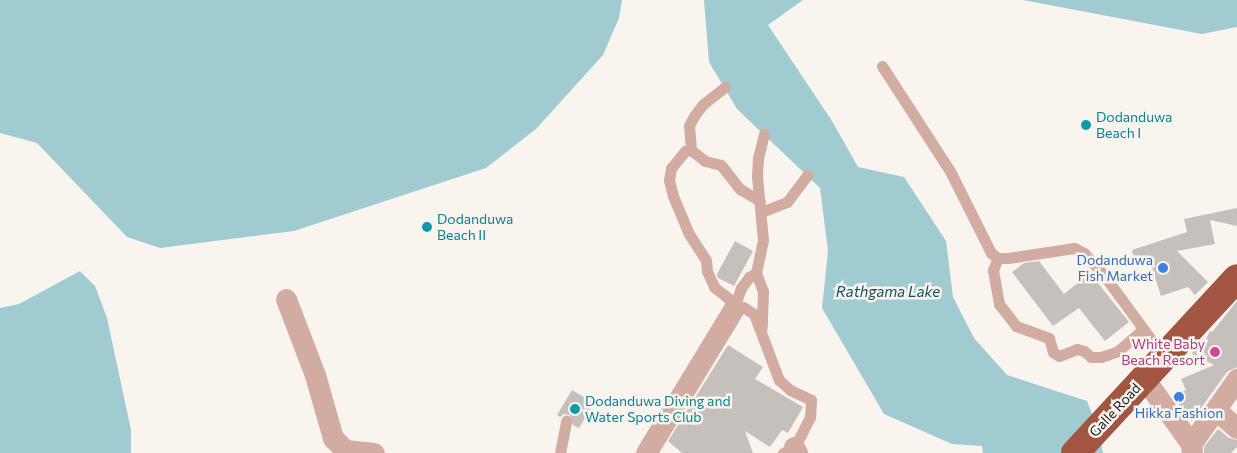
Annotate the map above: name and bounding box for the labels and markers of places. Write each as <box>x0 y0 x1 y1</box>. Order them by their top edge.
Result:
place label: Dodanduwa Beach I <box>1096 109 1172 142</box>
marker: Dodanduwa Beach I <box>1080 119 1092 131</box>
place label: Dodanduwa Beach II <box>437 211 513 243</box>
marker: Dodanduwa Beach II <box>421 221 433 233</box>
place label: Dodanduwa Fish Market <box>1077 252 1153 284</box>
marker: Dodanduwa Fish Market <box>1157 262 1169 274</box>
place label: White Baby Beach Resort <box>1121 336 1205 368</box>
marker: White Baby Beach Resort <box>1209 346 1221 358</box>
marker: Hikka Fashion <box>1173 391 1185 403</box>
place label: Dodanduwa Diving and Water Sports Club <box>585 393 730 426</box>
marker: Dodanduwa Diving and Water Sports Club <box>569 403 581 415</box>
place label: Hikka Fashion <box>1135 405 1223 421</box>

